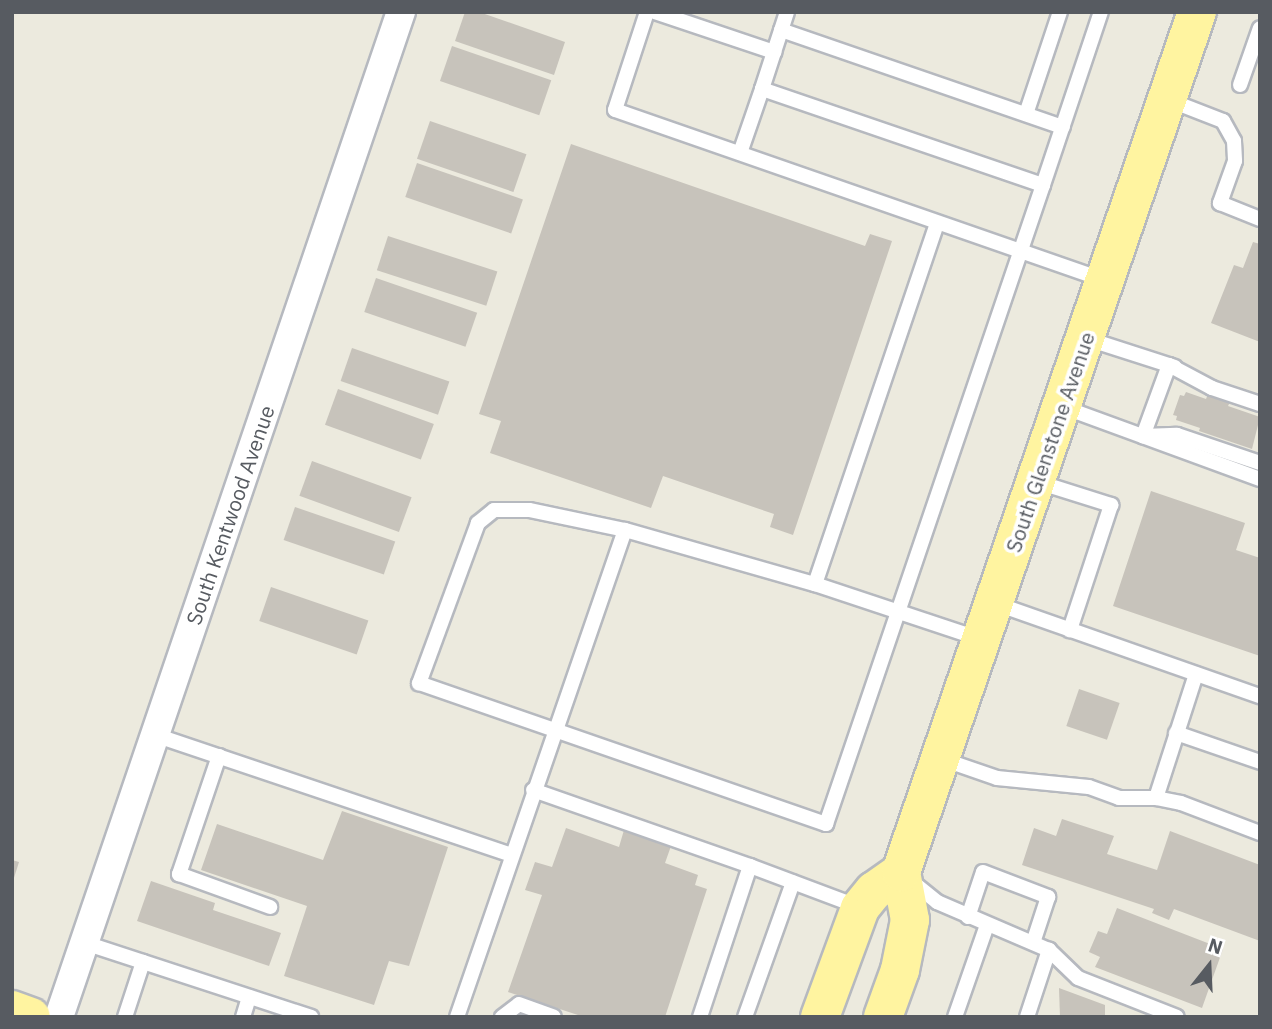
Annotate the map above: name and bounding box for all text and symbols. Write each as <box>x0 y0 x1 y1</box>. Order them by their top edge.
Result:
street label: South Glenstone Avenue <box>1000 328 1100 556</box>
street label: South Kentwood Avenue <box>181 402 279 628</box>
north arrow <box>1174 931 1244 1001</box>
text: N <box>1205 932 1226 960</box>

